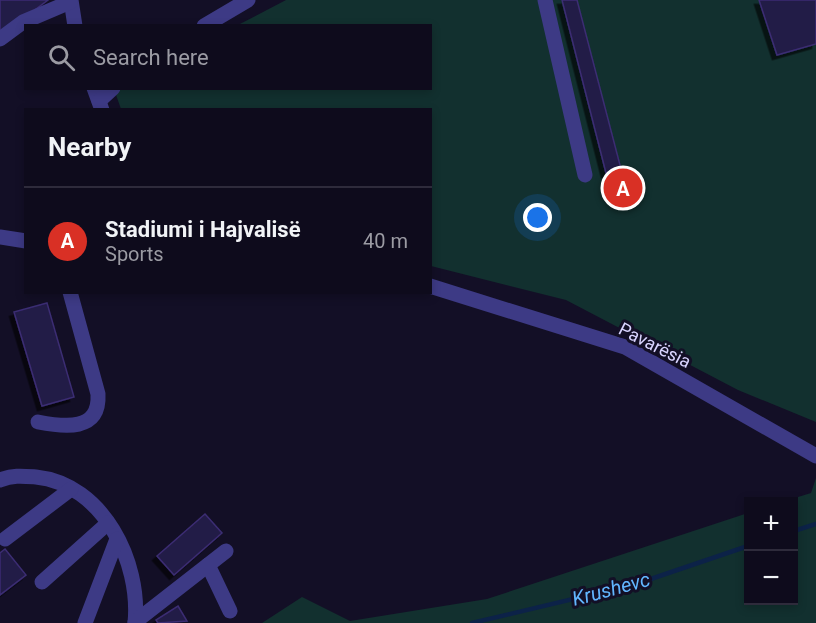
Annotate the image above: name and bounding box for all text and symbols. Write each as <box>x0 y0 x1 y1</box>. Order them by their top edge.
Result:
search box <box>24 24 432 90</box>
icon: search <box>45 41 78 74</box>
text: Search here <box>93 45 209 70</box>
text: Nearby <box>48 132 131 162</box>
pin: A <box>604 166 642 210</box>
your location <box>523 203 552 232</box>
text: Stadiumi i Hajvalisë <box>105 217 301 242</box>
text: A <box>61 229 74 253</box>
text: 40 m <box>363 229 408 253</box>
text: Sports <box>105 242 164 266</box>
street label: Pavarësia <box>615 318 695 372</box>
map controls <box>744 497 798 605</box>
button: + <box>744 497 798 551</box>
button: − <box>744 551 798 605</box>
water label: Krushevc <box>569 567 653 611</box>

